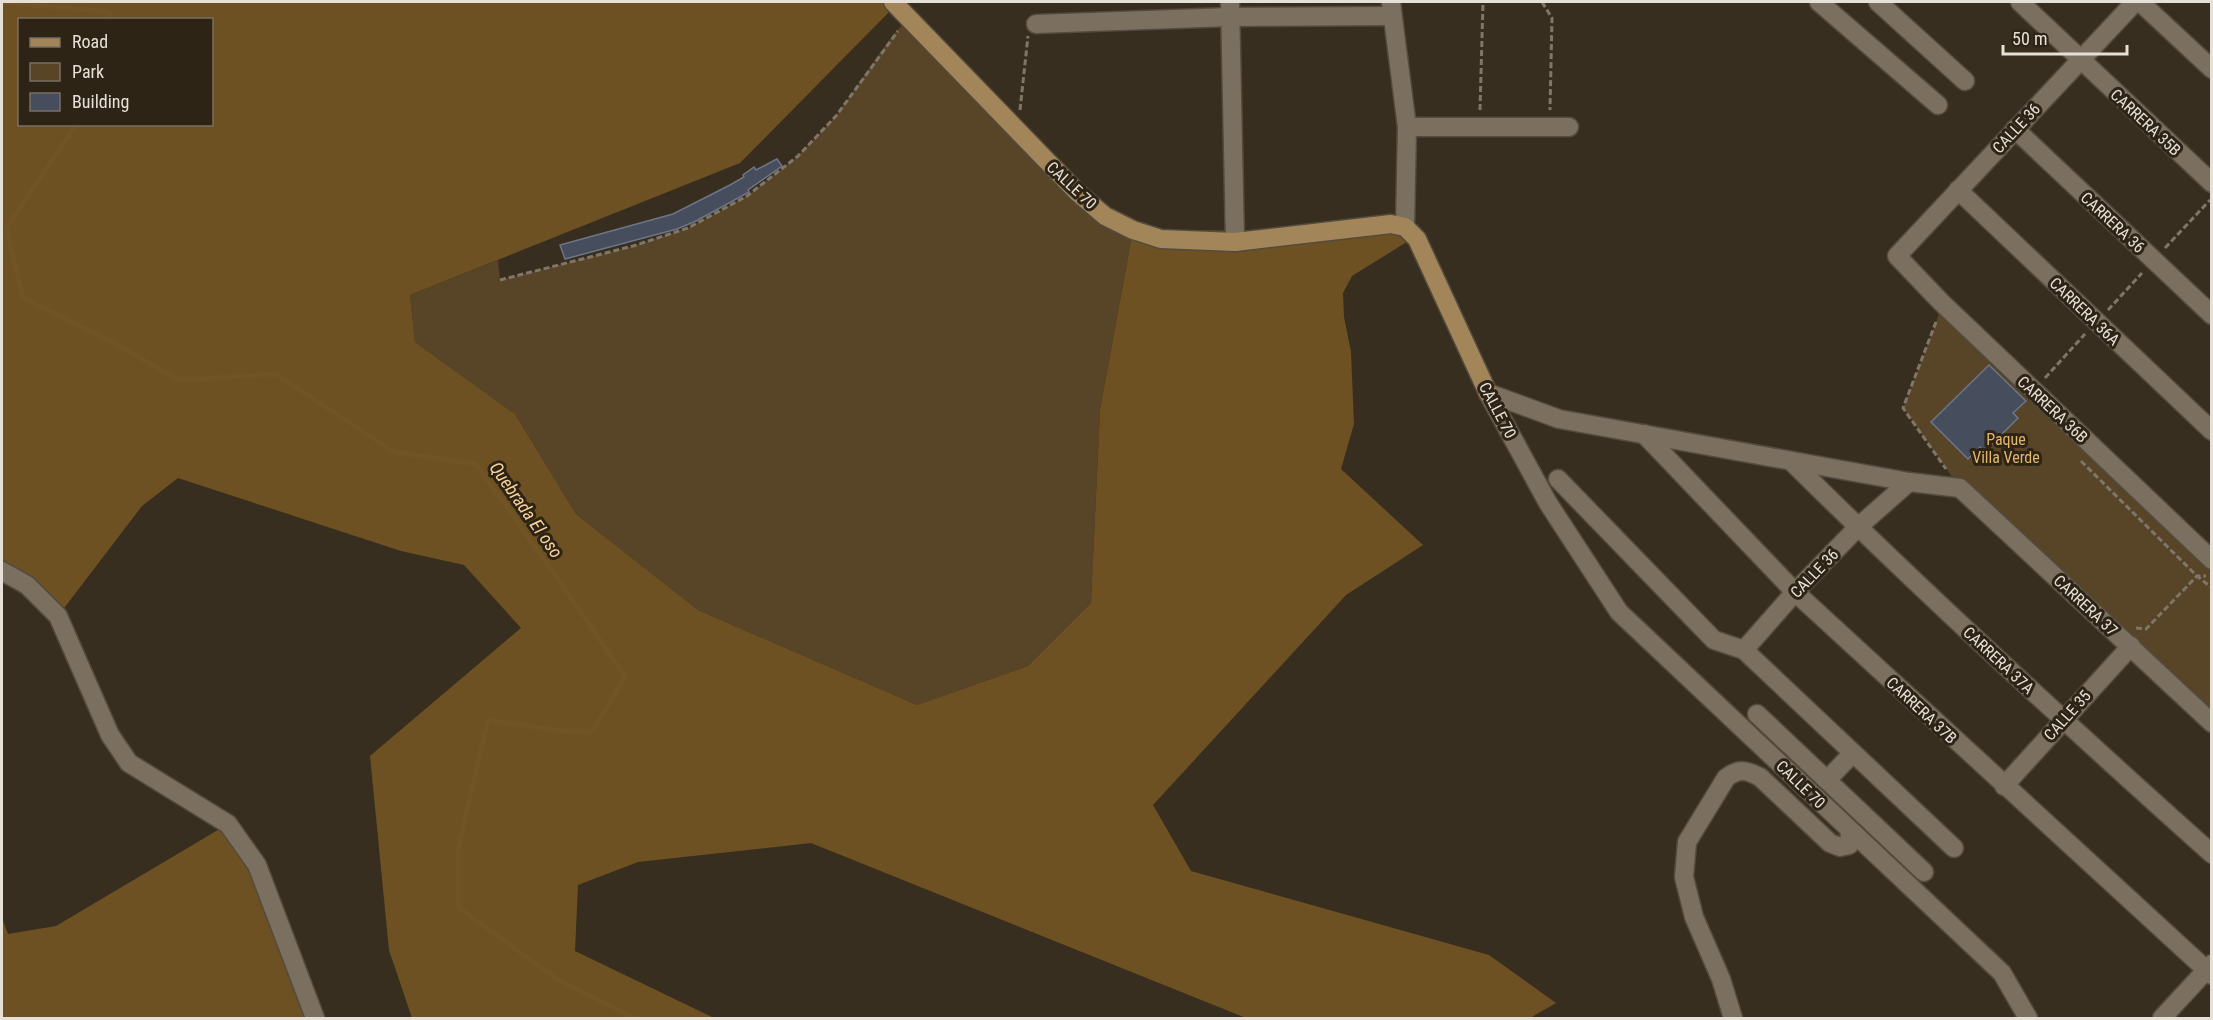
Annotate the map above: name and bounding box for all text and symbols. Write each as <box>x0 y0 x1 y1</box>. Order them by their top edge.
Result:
legend <box>18 18 213 126</box>
scale bar <box>2003 18 2128 56</box>
text: 50 m <box>2012 28 2047 49</box>
text: Road <box>72 31 108 52</box>
text: Park <box>72 61 104 82</box>
street label: CARRERA 35B <box>2107 85 2185 160</box>
text: Building <box>72 91 129 112</box>
street label: CALLE 36 <box>1989 100 2044 157</box>
street label: CALLE 70 <box>1043 158 1100 213</box>
street label: CARRERA 36 <box>2077 188 2149 257</box>
street label: CARRERA 36A <box>2046 273 2123 349</box>
street label: CARRERA 36B <box>2014 372 2092 447</box>
street label: CALLE 70 <box>1475 379 1520 442</box>
park label: Paque Villa Verde <box>1972 430 2040 467</box>
water label: Quebrada El oso <box>486 458 567 562</box>
street label: CALLE 36 <box>1786 545 1842 602</box>
street label: CARRERA 37 <box>2050 571 2122 640</box>
street label: CARRERA 37A <box>1959 623 2038 698</box>
street label: CARRERA 37B <box>1883 673 1961 748</box>
street label: CALLE 35 <box>2040 686 2095 744</box>
street label: CALLE 70 <box>1772 756 1829 812</box>

